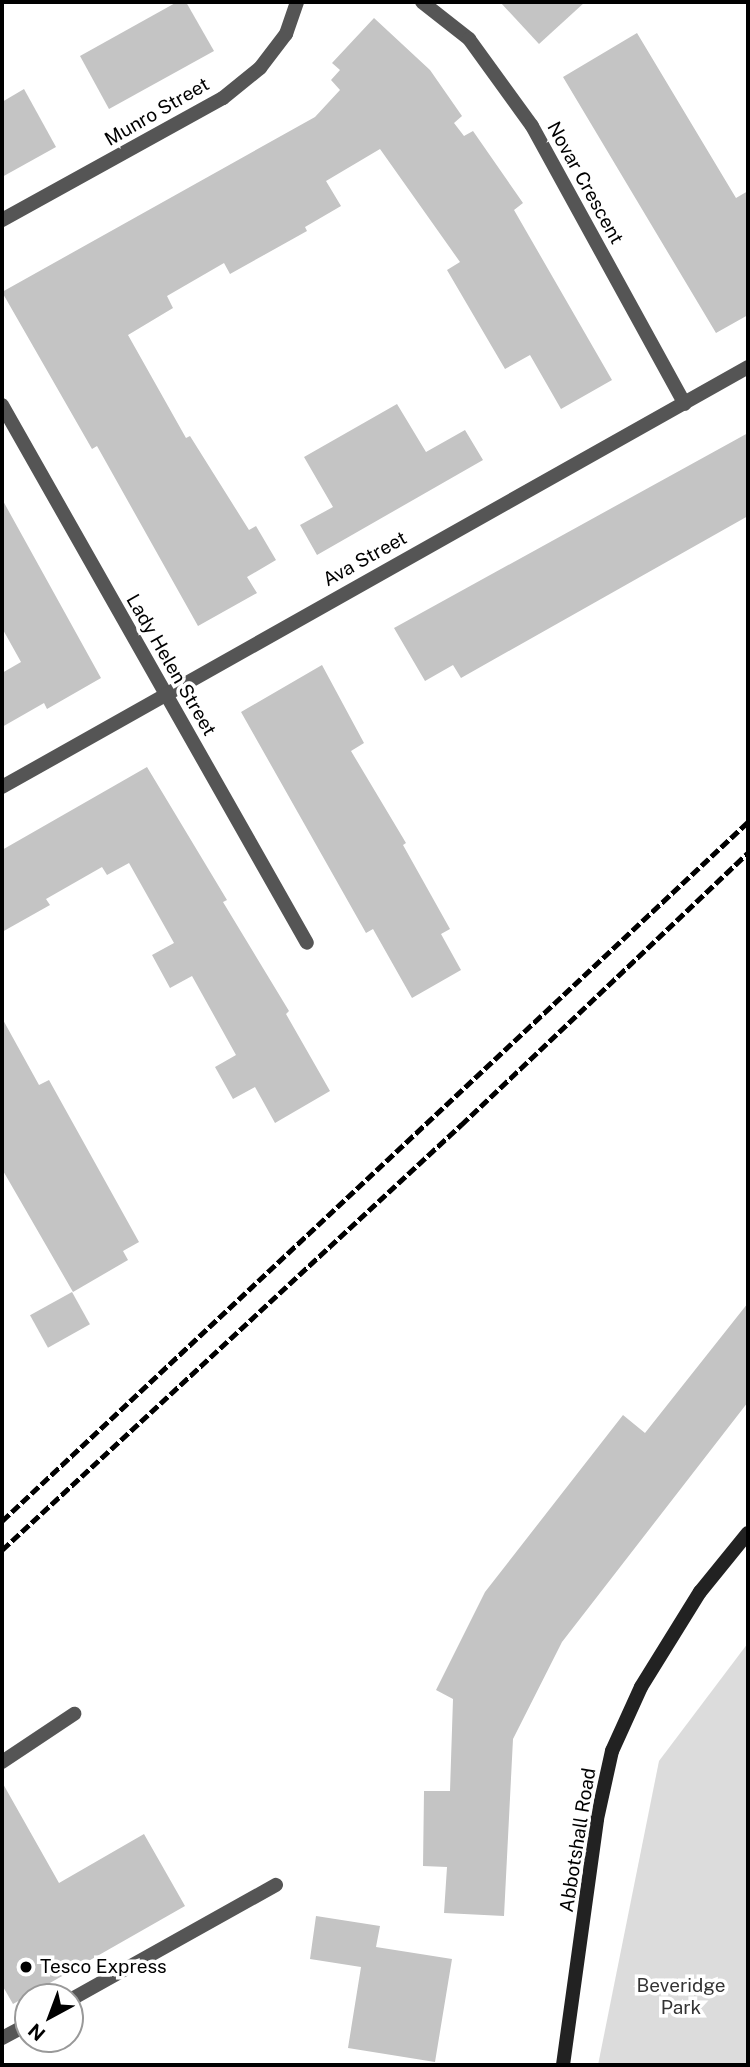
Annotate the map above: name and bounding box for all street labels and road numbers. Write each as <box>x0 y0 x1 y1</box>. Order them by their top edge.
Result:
street label: Munro Street <box>101 73 213 151</box>
street label: Novar Crescent <box>542 118 628 248</box>
street label: Ava Street <box>319 527 411 591</box>
street label: Lady Helen Street <box>121 590 221 740</box>
street label: Abbotshall Road <box>555 1766 601 1914</box>

